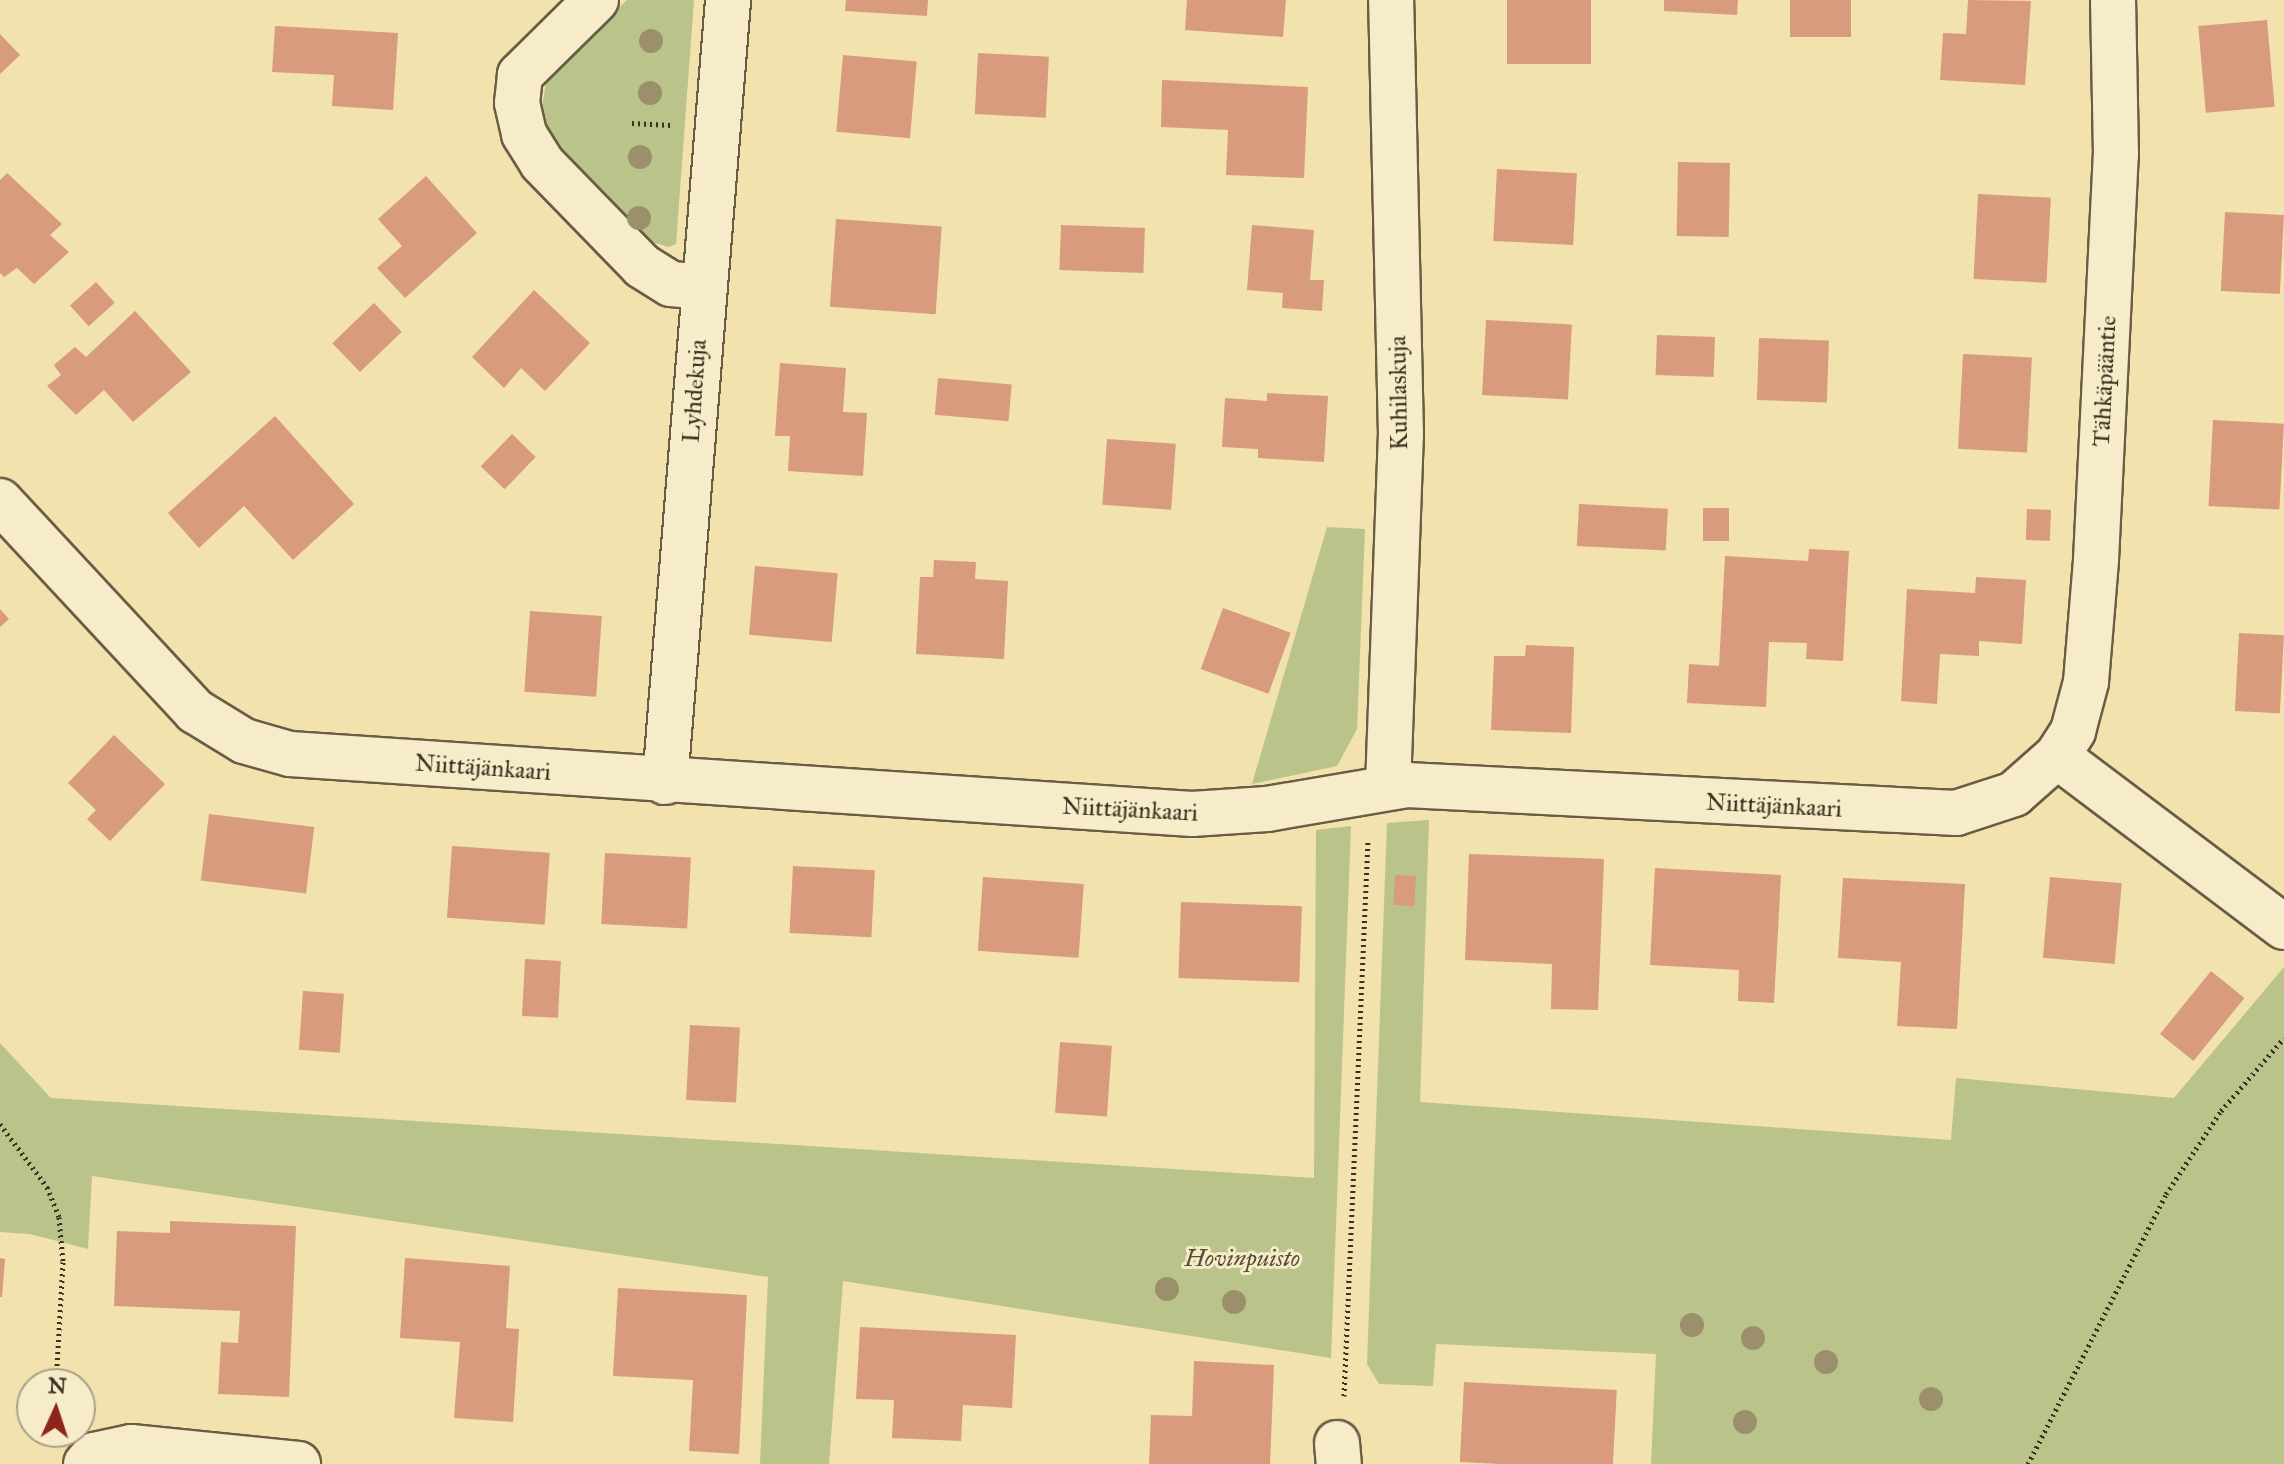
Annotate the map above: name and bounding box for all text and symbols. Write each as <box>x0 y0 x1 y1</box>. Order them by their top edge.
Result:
street label: Tähkäpääntie <box>2087 315 2123 447</box>
street label: Kuhilaskuja <box>1384 335 1414 451</box>
street label: Lyhdekuja <box>677 338 713 444</box>
street label: Niittäjänkaari <box>414 749 552 787</box>
street label: Niittäjänkaari <box>1705 788 1843 824</box>
street label: Niittäjänkaari <box>1061 792 1199 828</box>
park label: Hovinpuisto <box>1184 1245 1300 1273</box>
north arrow <box>16 1368 96 1448</box>
text: N <box>47 1372 67 1400</box>

